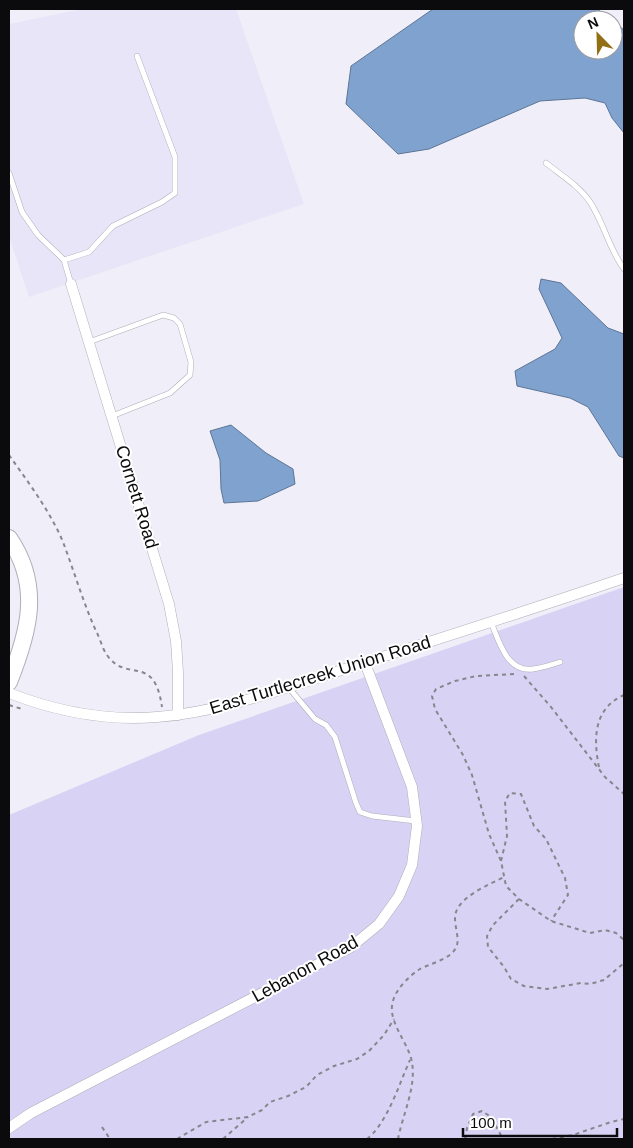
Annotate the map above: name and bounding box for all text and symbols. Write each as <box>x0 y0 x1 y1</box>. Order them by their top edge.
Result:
north arrow <box>573 10 623 60</box>
text: N <box>585 14 601 32</box>
street label: Cornett Road <box>112 443 162 551</box>
street label: East Turtlecreek Union Road <box>207 632 433 718</box>
street label: Lebanon Road <box>249 932 361 1006</box>
scale bar <box>463 1106 617 1138</box>
text: 100 m <box>470 1114 512 1131</box>

